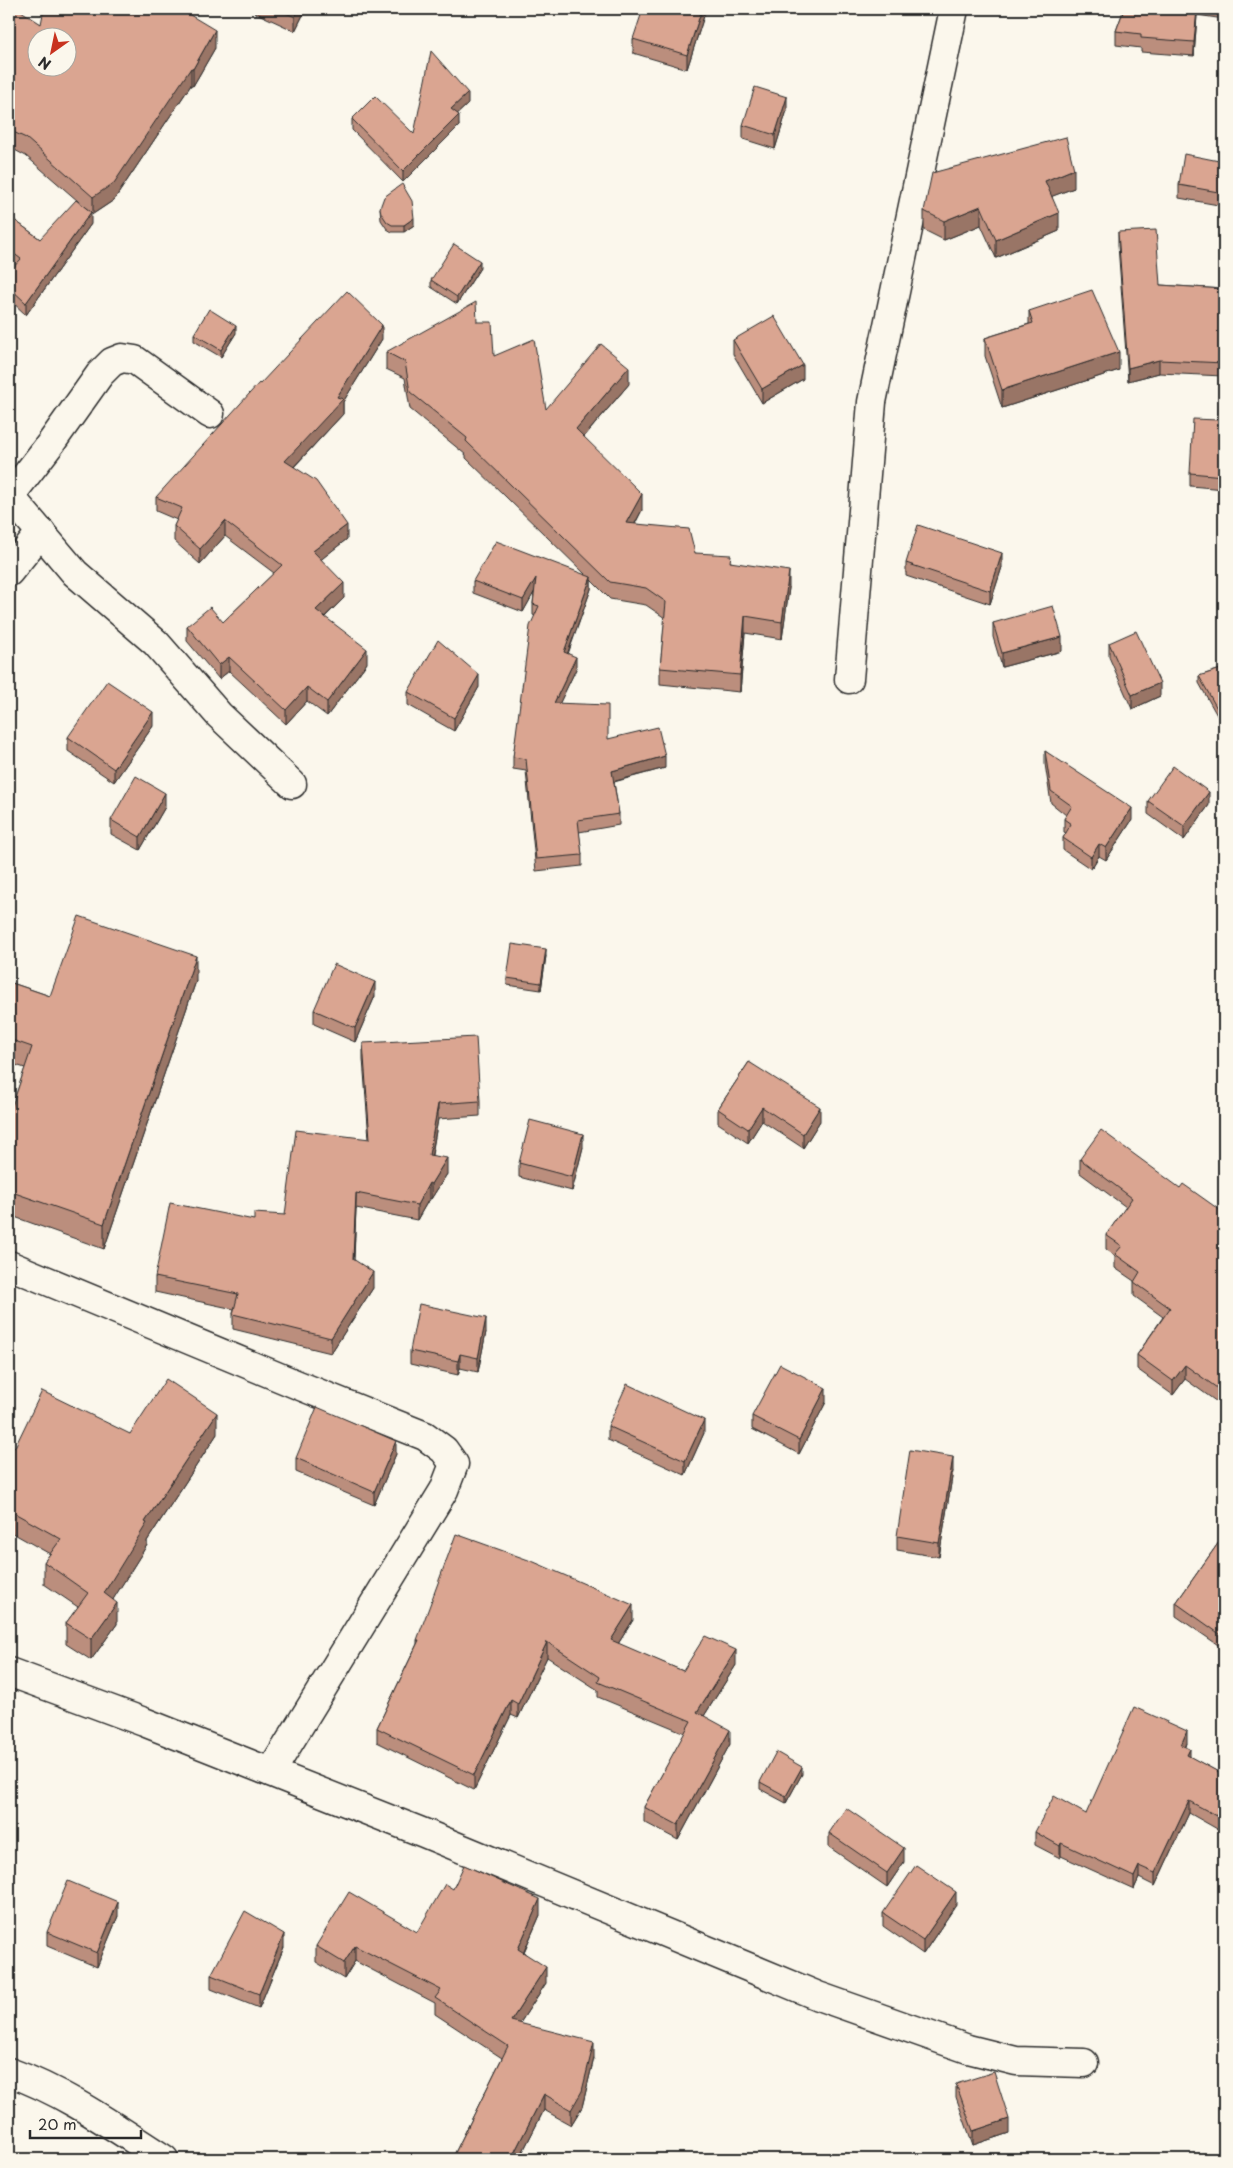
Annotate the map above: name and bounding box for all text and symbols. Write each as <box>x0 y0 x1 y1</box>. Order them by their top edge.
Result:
north arrow <box>28 28 78 78</box>
text: N <box>34 51 55 75</box>
scale bar <box>30 2108 141 2140</box>
text: 20 m <box>38 2112 77 2135</box>

